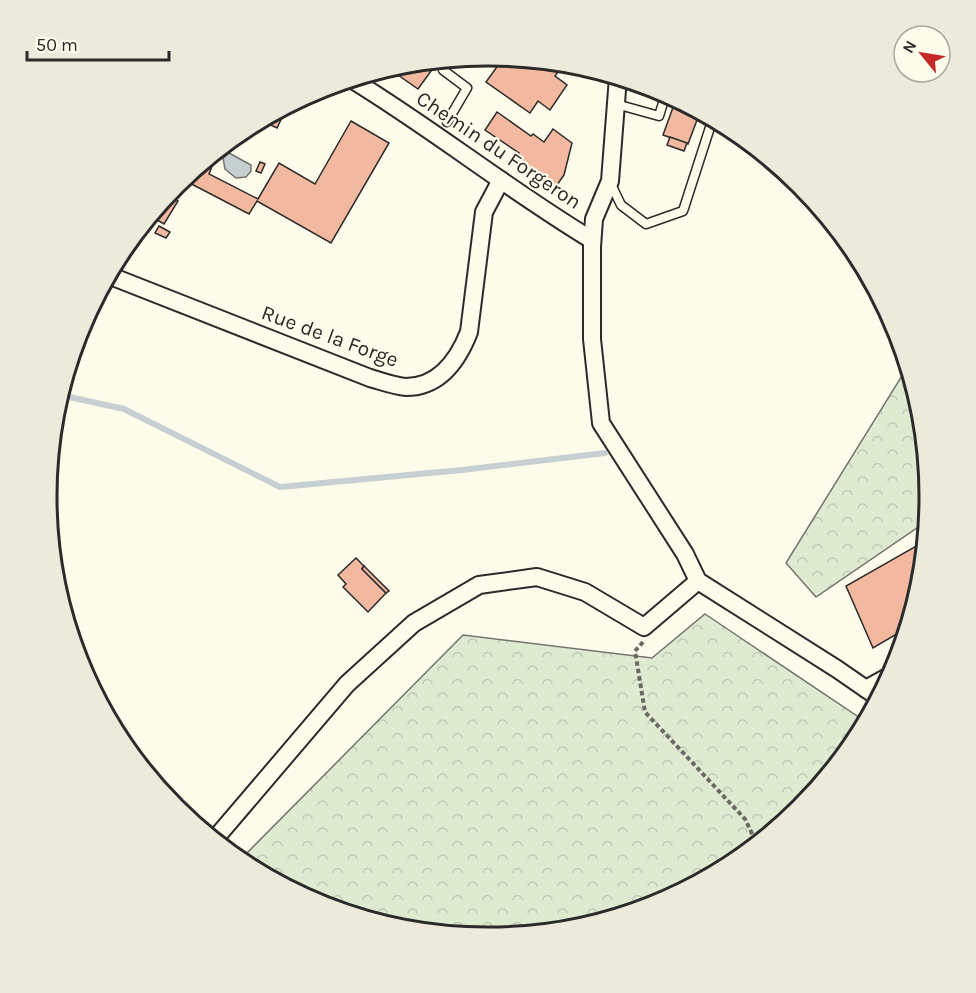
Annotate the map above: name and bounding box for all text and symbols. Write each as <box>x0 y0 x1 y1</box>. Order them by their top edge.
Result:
scale bar <box>27 24 170 62</box>
north arrow <box>892 24 952 84</box>
text: 50 m <box>36 34 78 56</box>
text: N <box>898 37 921 56</box>
street label: Chemin du Forgeron <box>412 86 586 214</box>
street label: Rue de la Forge <box>258 300 402 372</box>

